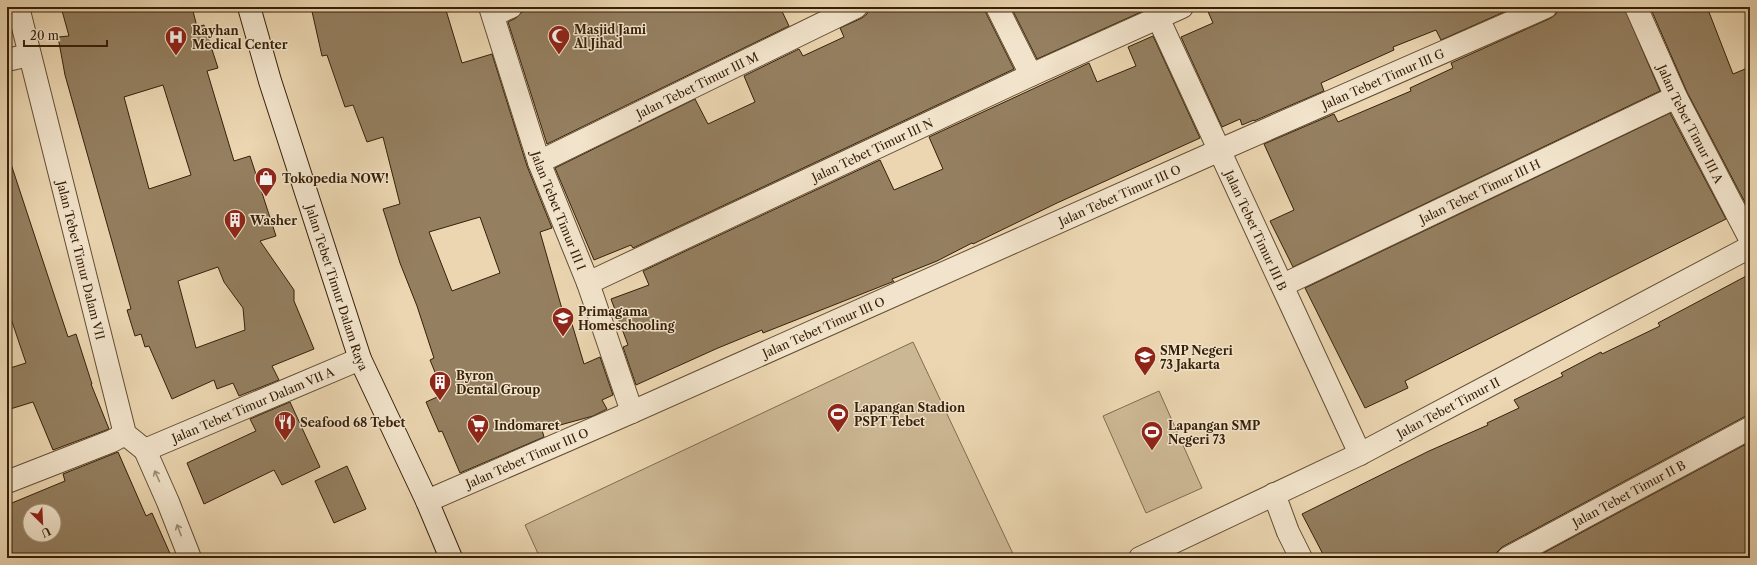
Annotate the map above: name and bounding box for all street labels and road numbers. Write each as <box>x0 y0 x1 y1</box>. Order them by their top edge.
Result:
street label: Jalan Tebet Timur III G <box>1318 45 1447 113</box>
street label: Jalan Tebet Timur III M <box>632 48 761 122</box>
street label: Jalan Tebet Timur III A <box>1654 60 1727 186</box>
street label: Jalan Tebet Timur III N <box>807 115 935 185</box>
street label: Jalan Tebet Timur III I <box>528 147 589 272</box>
street label: Jalan Tebet Timur III H <box>1415 156 1543 227</box>
street label: Jalan Tebet Timur III O <box>1054 161 1183 229</box>
street label: Jalan Tebet Timur III B <box>1221 166 1291 293</box>
street label: Jalan Tebet Timur Dalam VII <box>54 177 109 341</box>
street label: Jalan Tebet Timur Dalam Raya <box>302 201 372 373</box>
street label: Jalan Tebet Timur III O <box>758 293 887 361</box>
street label: Jalan Tebet Timur Dalam VII A <box>167 363 337 446</box>
street label: Jalan Tebet Timur II <box>1392 374 1502 442</box>
street label: Jalan Tebet Timur III O <box>461 424 591 492</box>
street label: Jalan Tebet Timur II B <box>1568 457 1688 531</box>

